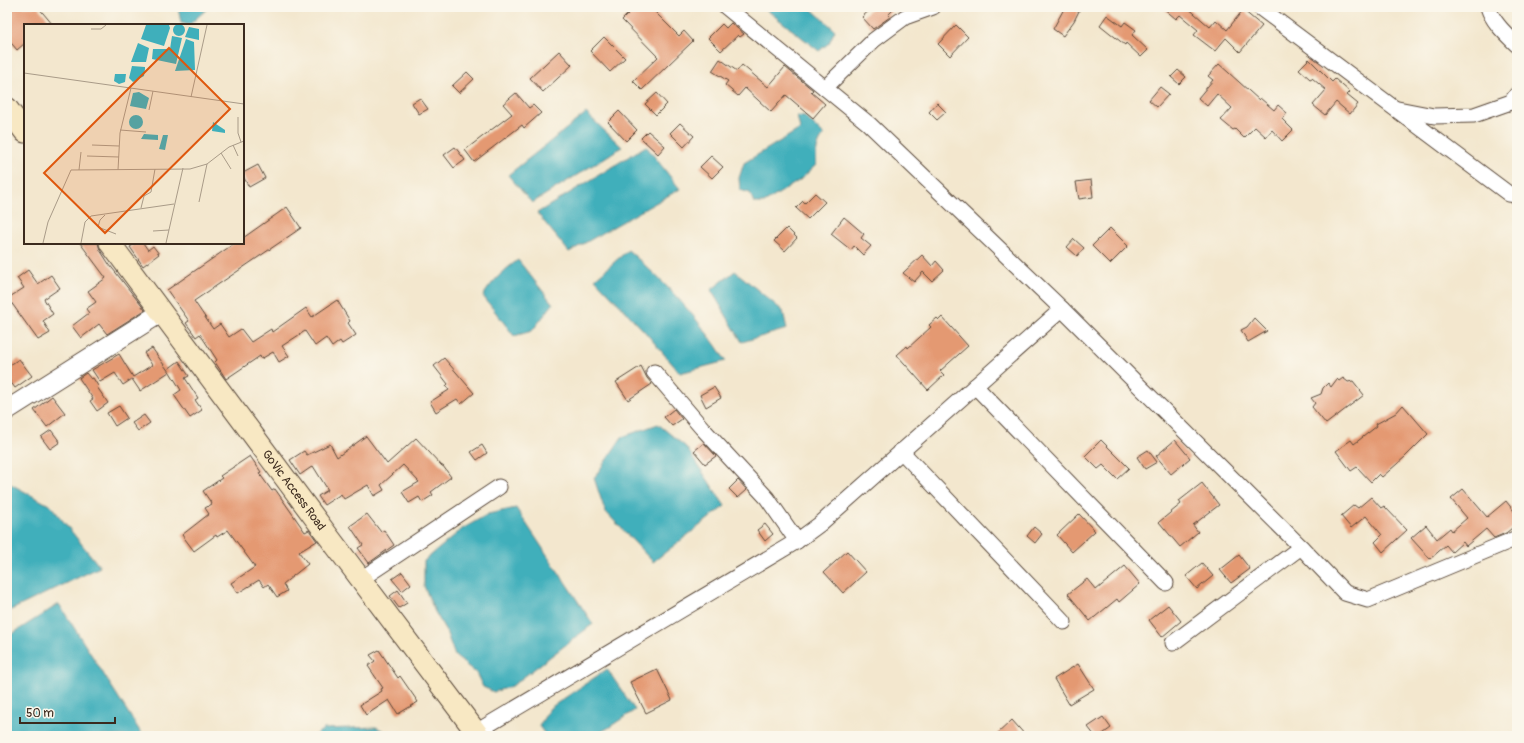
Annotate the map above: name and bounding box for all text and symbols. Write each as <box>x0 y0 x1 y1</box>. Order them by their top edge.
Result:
inset map <box>24 24 244 244</box>
street label: GoVic Access Road <box>259 447 329 533</box>
scale bar <box>20 699 115 725</box>
text: 50 m <box>26 706 54 721</box>

